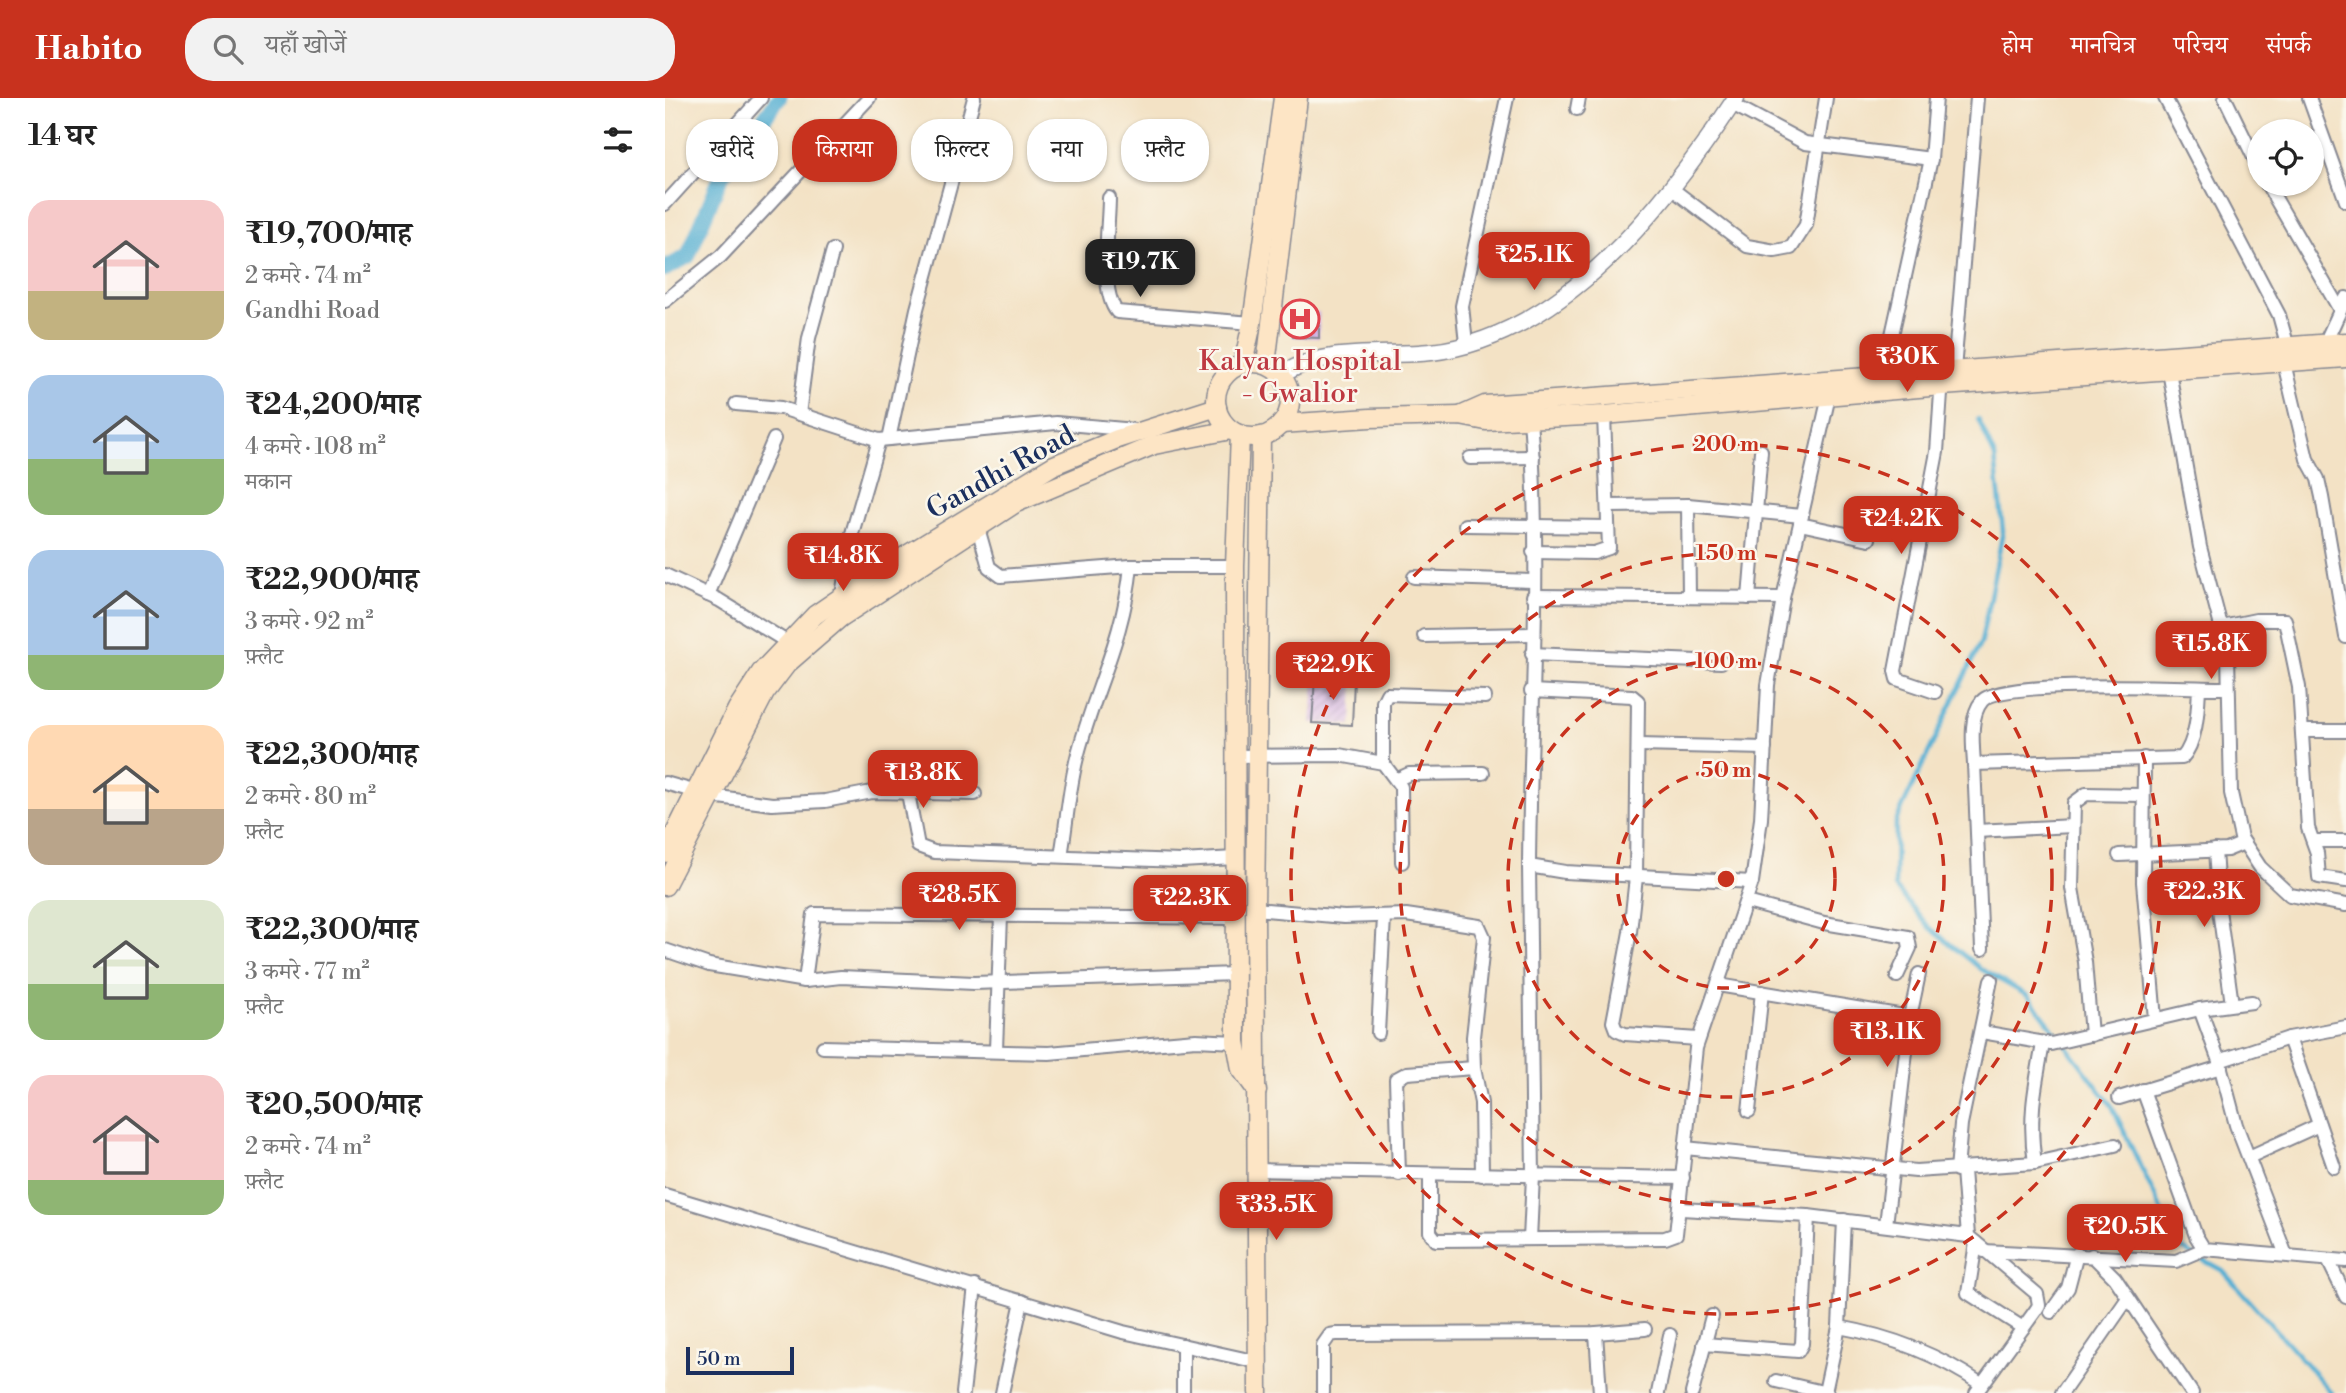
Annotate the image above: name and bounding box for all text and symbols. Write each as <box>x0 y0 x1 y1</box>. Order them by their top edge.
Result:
search box <box>185 18 675 81</box>
text: Habito <box>35 29 143 70</box>
text: यहाँ खोजें <box>265 29 346 61</box>
icon: search <box>209 30 247 68</box>
text: होम <box>2002 31 2032 61</box>
text: मानचित्र <box>2070 31 2136 61</box>
text: परिचय <box>2174 31 2228 61</box>
text: संपर्क <box>2266 31 2311 61</box>
text: 14 घर <box>28 117 96 155</box>
chip: खरीदें <box>686 119 778 182</box>
chip: किराया <box>792 119 897 182</box>
chip: फ़िल्टर <box>911 119 1013 182</box>
chip: नया <box>1027 119 1107 182</box>
chip: फ़्लैट <box>1121 119 1209 182</box>
map controls <box>2247 119 2324 196</box>
button: locate <box>2247 119 2324 196</box>
icon: filters <box>599 121 637 159</box>
text: ₹19,700/माह <box>245 215 412 253</box>
icon: home <box>84 228 168 312</box>
pin: ₹25.1K <box>1477 232 1591 292</box>
pin: ₹19.7K <box>1083 240 1197 299</box>
text: ₹25.1K <box>1495 241 1573 269</box>
text: ₹19.7K <box>1101 248 1179 276</box>
text: 2 कमरे · 74 m² <box>245 262 371 290</box>
text: Gandhi Road <box>245 297 380 325</box>
hospital icon: Kalyan Hospital - Gwalior <box>1279 298 1321 340</box>
pin: ₹30K <box>1866 334 1948 394</box>
text: ₹30K <box>1875 343 1939 371</box>
place label: Kalyan Hospital - Gwalior <box>1199 344 1401 411</box>
text: ₹24,200/माह <box>245 386 420 424</box>
icon: home <box>84 403 168 487</box>
street label: Gandhi Road <box>921 417 1081 527</box>
text: 200 m <box>1693 432 1759 458</box>
text: 4 कमरे · 108 m² <box>245 433 386 461</box>
text: मकान <box>245 468 292 496</box>
pin: ₹24.2K <box>1844 496 1958 556</box>
text: ₹24.2K <box>1859 505 1943 533</box>
pin: ₹14.8K <box>786 533 900 593</box>
text: 150 m <box>1696 541 1756 567</box>
text: ₹14.8K <box>804 542 882 570</box>
text: ₹22,900/माह <box>245 561 419 599</box>
icon: home <box>84 578 168 662</box>
text: 3 कमरे · 92 m² <box>245 608 373 636</box>
pin: ₹15.8K <box>2154 622 2268 681</box>
text: ₹15.8K <box>2172 630 2250 658</box>
pin: ₹22.9K <box>1276 642 1390 702</box>
text: फ़्लैट <box>245 643 283 671</box>
text: 100 m <box>1695 649 1757 675</box>
text: ₹22.9K <box>1292 651 1374 679</box>
text: ₹22,300/माह <box>245 736 418 774</box>
pin: ₹13.8K <box>866 750 980 810</box>
icon: home <box>84 753 168 837</box>
text: 50 m <box>1701 758 1751 784</box>
text: ₹13.8K <box>884 759 962 787</box>
text: 2 कमरे · 80 m² <box>245 783 376 811</box>
text: फ़्लैट <box>245 818 283 846</box>
centre of rings <box>1714 867 1738 891</box>
pin: ₹22.3K <box>2147 870 2261 929</box>
pin: ₹28.5K <box>902 872 1016 932</box>
pin: ₹22.3K <box>1133 876 1247 935</box>
text: ₹22.3K <box>2163 878 2245 906</box>
text: ₹28.5K <box>918 881 1000 909</box>
text: ₹22.3K <box>1149 884 1231 912</box>
text: ₹22,300/माह <box>245 911 418 949</box>
icon: home <box>84 928 168 1012</box>
text: 3 कमरे · 77 m² <box>245 958 370 986</box>
text: फ़्लैट <box>245 993 283 1021</box>
pin: ₹13.1K <box>1830 1010 1944 1069</box>
text: ₹13.1K <box>1850 1018 1924 1046</box>
text: ₹20,500/माह <box>245 1086 421 1124</box>
icon: home <box>84 1103 168 1187</box>
text: 2 कमरे · 74 m² <box>245 1133 371 1161</box>
text: फ़्लैट <box>245 1168 283 1196</box>
pin: ₹33.5K <box>1219 1182 1333 1242</box>
text: ₹33.5K <box>1236 1191 1316 1219</box>
pin: ₹20.5K <box>2068 1204 2182 1264</box>
text: ₹20.5K <box>2083 1213 2167 1241</box>
scale bar <box>686 1344 795 1376</box>
text: 50 m <box>697 1347 741 1371</box>

